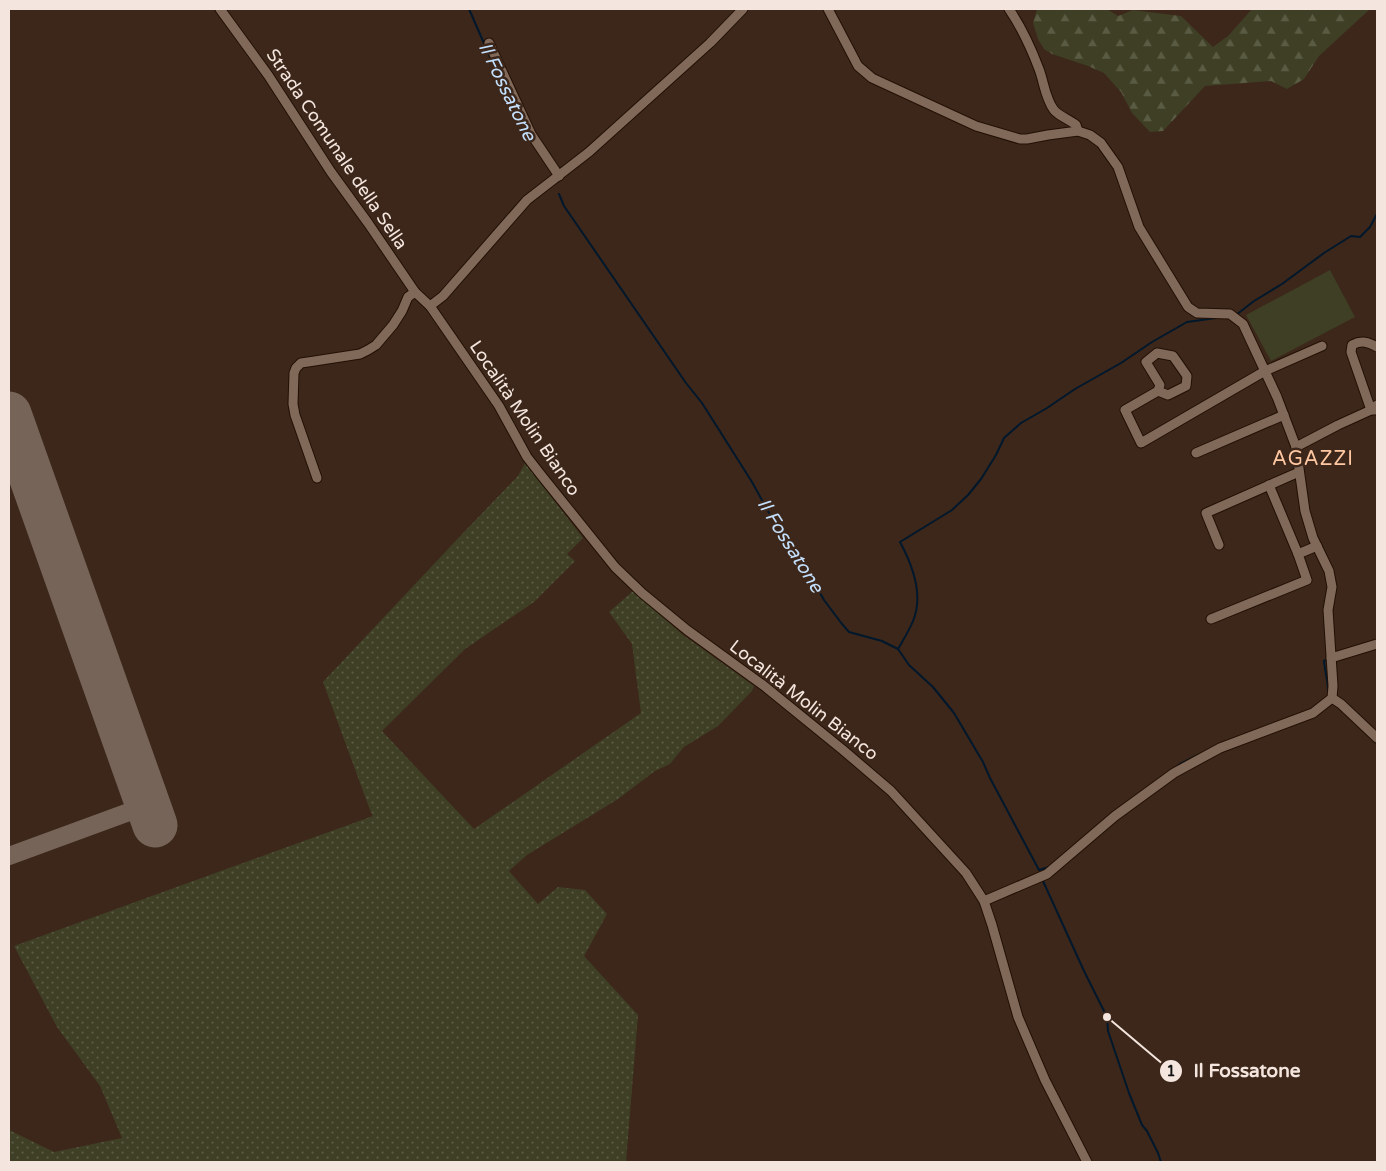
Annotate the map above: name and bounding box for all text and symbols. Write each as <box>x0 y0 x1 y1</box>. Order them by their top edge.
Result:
water label: Il Fossatone <box>474 39 541 145</box>
street label: Strada Comunale della Sella <box>262 44 412 254</box>
street label: Località Molin Bianco <box>465 336 585 500</box>
district label: AGAZZI <box>1272 447 1354 471</box>
water label: Il Fossatone <box>752 494 828 598</box>
street label: Località Molin Bianco <box>725 635 883 765</box>
callout: Il Fossatone <box>1159 1054 1311 1088</box>
text: Il Fossatone <box>1194 1060 1301 1082</box>
text: 1 <box>1166 1062 1176 1080</box>

